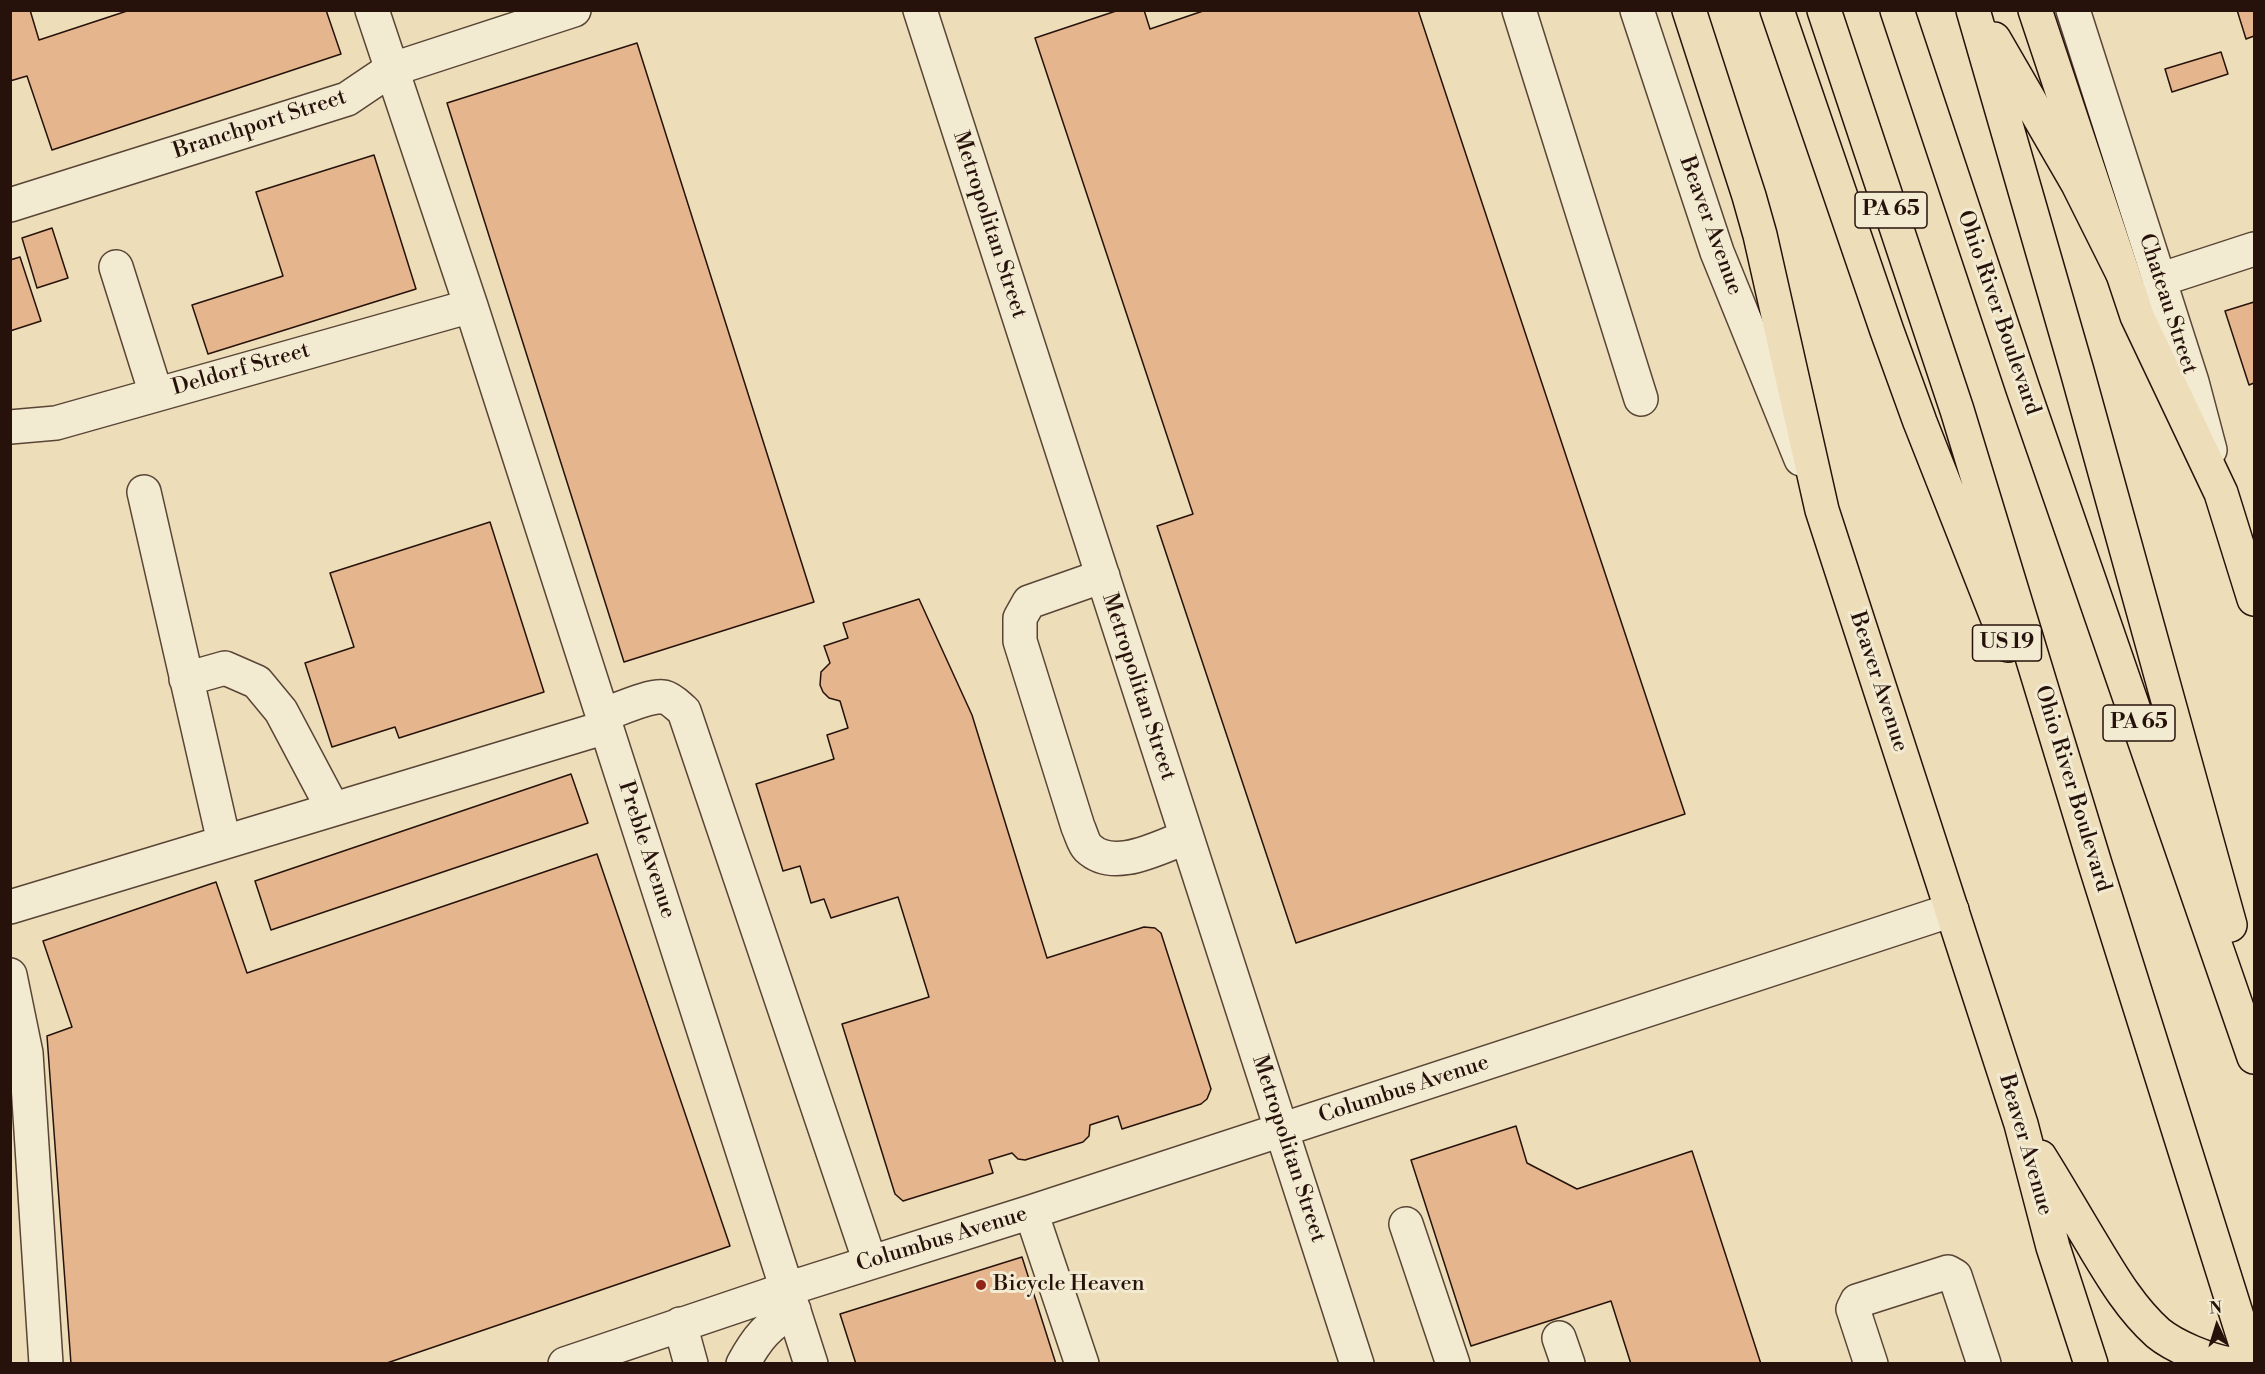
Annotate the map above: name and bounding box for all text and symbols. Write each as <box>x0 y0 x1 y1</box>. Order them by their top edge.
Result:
street label: Branchport Street <box>170 85 350 165</box>
street label: Metropolitan Street <box>946 128 1032 322</box>
street label: Beaver Avenue <box>1673 153 1747 299</box>
road number: PA 65 <box>1855 192 1927 228</box>
street label: Ohio River Boulevard <box>1951 207 2045 419</box>
street label: Chateau Street <box>2132 230 2202 378</box>
street label: Deldorf Street <box>169 338 313 402</box>
street label: Metropolitan Street <box>1095 590 1181 784</box>
street label: Beaver Avenue <box>1843 609 1913 755</box>
road number: US 19 <box>1972 625 2042 661</box>
street label: Ohio River Boulevard <box>2028 683 2116 895</box>
road number: PA 65 <box>2103 705 2175 741</box>
street label: Preble Avenue <box>611 778 681 922</box>
street label: Columbus Avenue <box>1315 1050 1493 1130</box>
street label: Metropolitan Street <box>1245 1052 1331 1246</box>
street label: Beaver Avenue <box>1992 1071 2058 1219</box>
street label: Columbus Avenue <box>853 1201 1031 1279</box>
place label: Bicycle Heaven <box>993 1272 1145 1298</box>
marker: Bicycle Heaven <box>974 1278 988 1292</box>
north arrow <box>2187 1296 2247 1356</box>
text: N <box>2209 1298 2223 1318</box>

